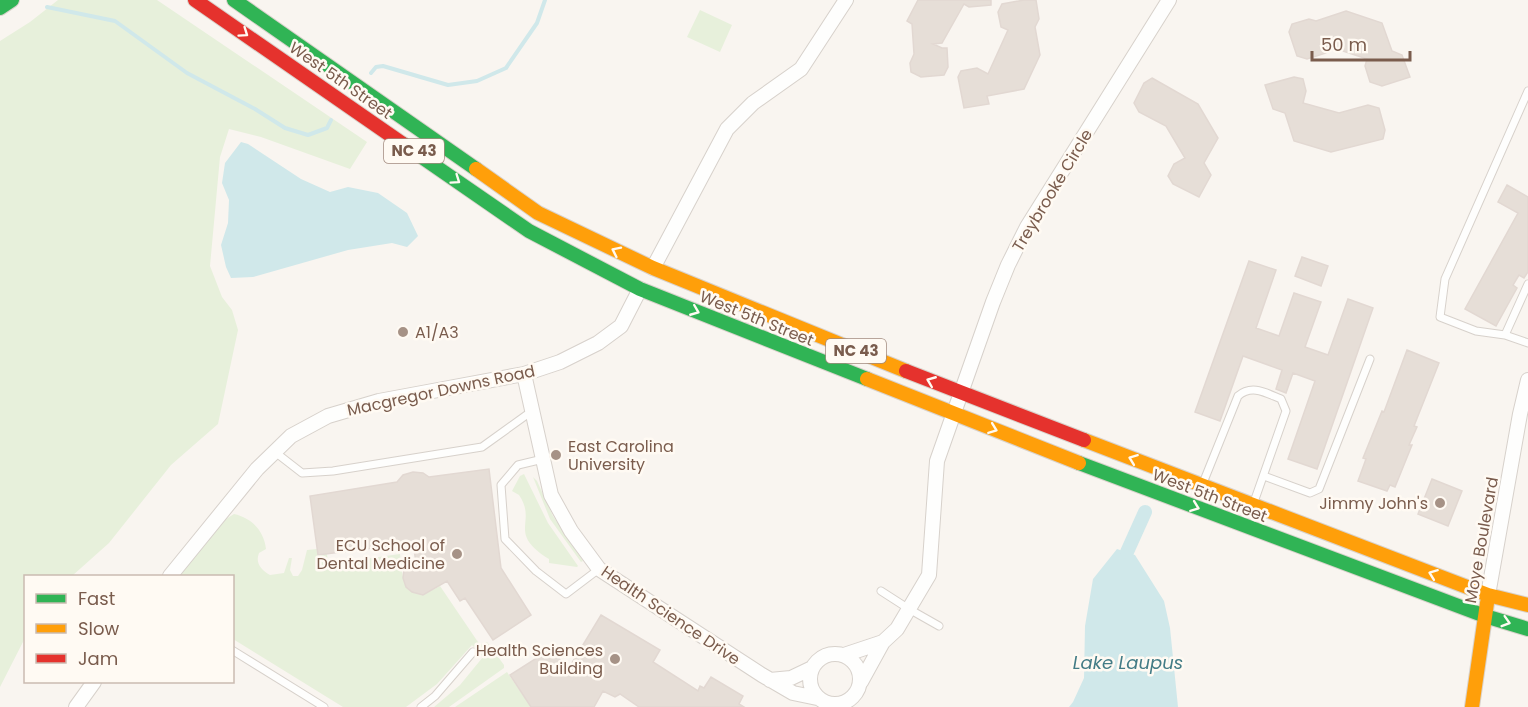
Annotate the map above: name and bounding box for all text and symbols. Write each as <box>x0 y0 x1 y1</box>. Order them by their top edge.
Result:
scale bar <box>1312 24 1410 62</box>
one-way arrow <box>237 26 248 37</box>
text: 50 m <box>1321 32 1367 57</box>
street label: West 5th Street <box>284 36 397 125</box>
street label: Treybrooke Circle <box>1007 125 1098 256</box>
road number: NC 43 <box>384 139 444 163</box>
one-way arrow <box>449 173 460 184</box>
one-way arrow <box>611 246 622 258</box>
street label: West 5th Street <box>696 285 817 352</box>
one-way arrow <box>688 304 699 316</box>
place label: A1/A3 <box>415 321 459 344</box>
marker: A1/A3 <box>396 325 410 339</box>
road number: NC 43 <box>826 339 886 363</box>
street label: Macgregor Downs Road <box>345 359 537 422</box>
one-way arrow <box>927 376 938 388</box>
one-way arrow <box>987 422 998 435</box>
place label: East Carolina University <box>568 435 674 476</box>
marker: East Carolina University <box>549 448 563 462</box>
one-way arrow <box>1128 454 1139 466</box>
street label: West 5th Street <box>1149 463 1271 528</box>
street label: Moye Boulevard <box>1459 475 1504 605</box>
place label: Jimmy John's <box>1319 492 1428 515</box>
marker: Jimmy John's <box>1433 496 1447 510</box>
one-way arrow <box>1189 500 1200 512</box>
place label: ECU School of Dental Medicine <box>316 534 445 575</box>
marker: ECU School of Dental Medicine <box>450 547 464 561</box>
street label: Health Science Drive <box>597 560 745 671</box>
one-way arrow <box>1428 569 1439 581</box>
legend <box>24 575 234 683</box>
text: Fast <box>78 586 115 611</box>
one-way arrow <box>1500 615 1511 628</box>
text: Slow <box>78 616 120 641</box>
place label: Health Sciences Building <box>476 639 603 680</box>
text: Jam <box>78 646 118 671</box>
water label: Lake Laupus <box>1073 650 1183 675</box>
marker: Health Sciences Building <box>608 652 622 666</box>

